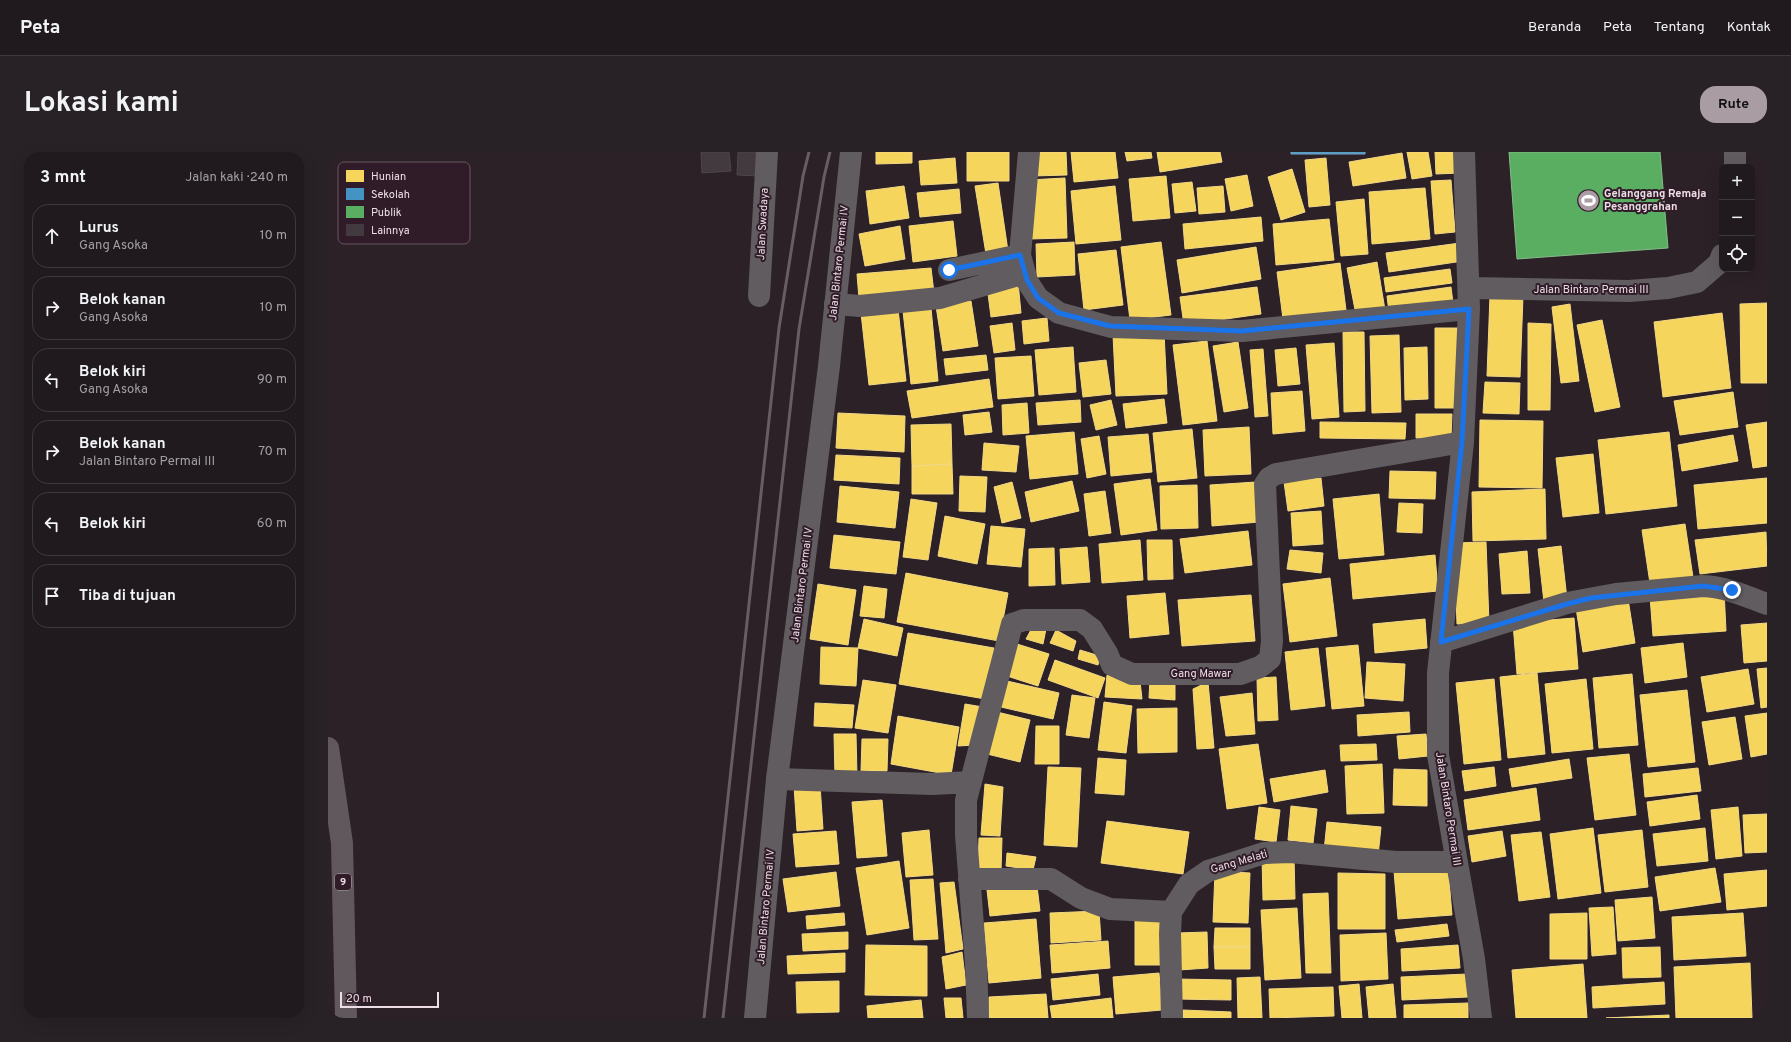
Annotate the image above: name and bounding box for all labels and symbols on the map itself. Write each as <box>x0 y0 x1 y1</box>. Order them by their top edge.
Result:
legend <box>338 162 470 244</box>
text: Hunian <box>371 170 406 184</box>
street label: Jalan Swadaya <box>754 187 772 261</box>
sports icon: Gelanggang Remaja Pesanggrahan <box>1575 187 1601 213</box>
place label: Gelanggang Remaja Pesanggrahan <box>1604 187 1706 214</box>
text: Sekolah <box>371 188 410 202</box>
street label: Jalan Bintaro Permai IV <box>826 205 852 321</box>
text: Publik <box>371 206 402 220</box>
text: Lainnya <box>371 224 410 238</box>
route start <box>940 261 958 279</box>
street label: Jalan Bintaro Permai III <box>1533 283 1649 297</box>
street label: Jalan Bintaro Permai IV <box>788 527 816 643</box>
route end <box>1723 581 1741 599</box>
street label: Gang Mawar <box>1171 667 1232 681</box>
street label: Jalan Bintaro Permai III <box>1432 751 1464 867</box>
street label: Gang Melati <box>1209 847 1269 877</box>
street label: Jalan Bintaro Permai IV <box>754 849 778 965</box>
road number: 9 <box>335 874 351 890</box>
scale bar <box>340 990 439 1009</box>

